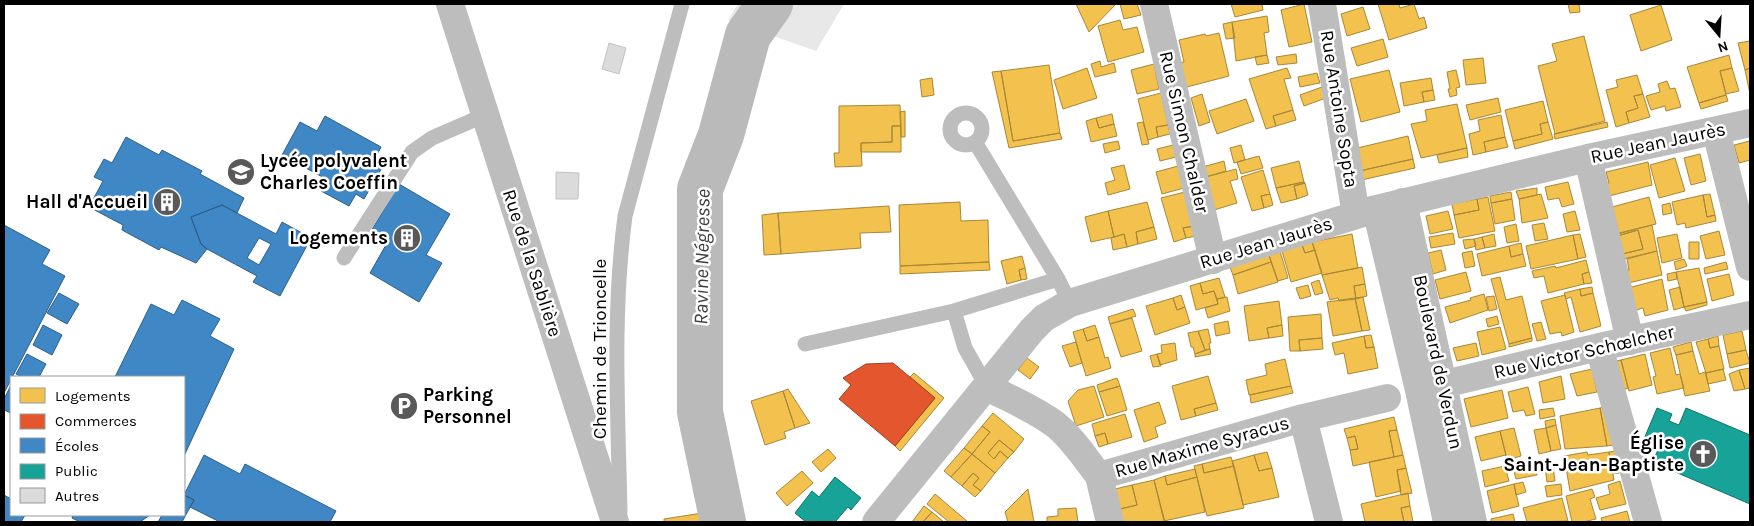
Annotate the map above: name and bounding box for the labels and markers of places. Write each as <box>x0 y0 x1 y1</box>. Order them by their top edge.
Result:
place label: Lycée polyvalent Charles Coeffin <box>260 150 407 194</box>
school or university icon: Lycée polyvalent Charles Coeffin <box>226 157 256 187</box>
building icon: Hall d'Accueil <box>152 187 182 217</box>
place label: Hall d'Accueil <box>26 191 148 213</box>
building icon: Logements <box>392 223 422 253</box>
place label: Logements <box>289 227 388 249</box>
place label: Parking Personnel <box>423 384 512 428</box>
parking icon: Parking Personnel <box>389 391 419 421</box>
place label: Église Saint-Jean-Baptiste <box>1503 429 1684 476</box>
church icon: Église Saint-Jean-Baptiste <box>1688 439 1718 469</box>

